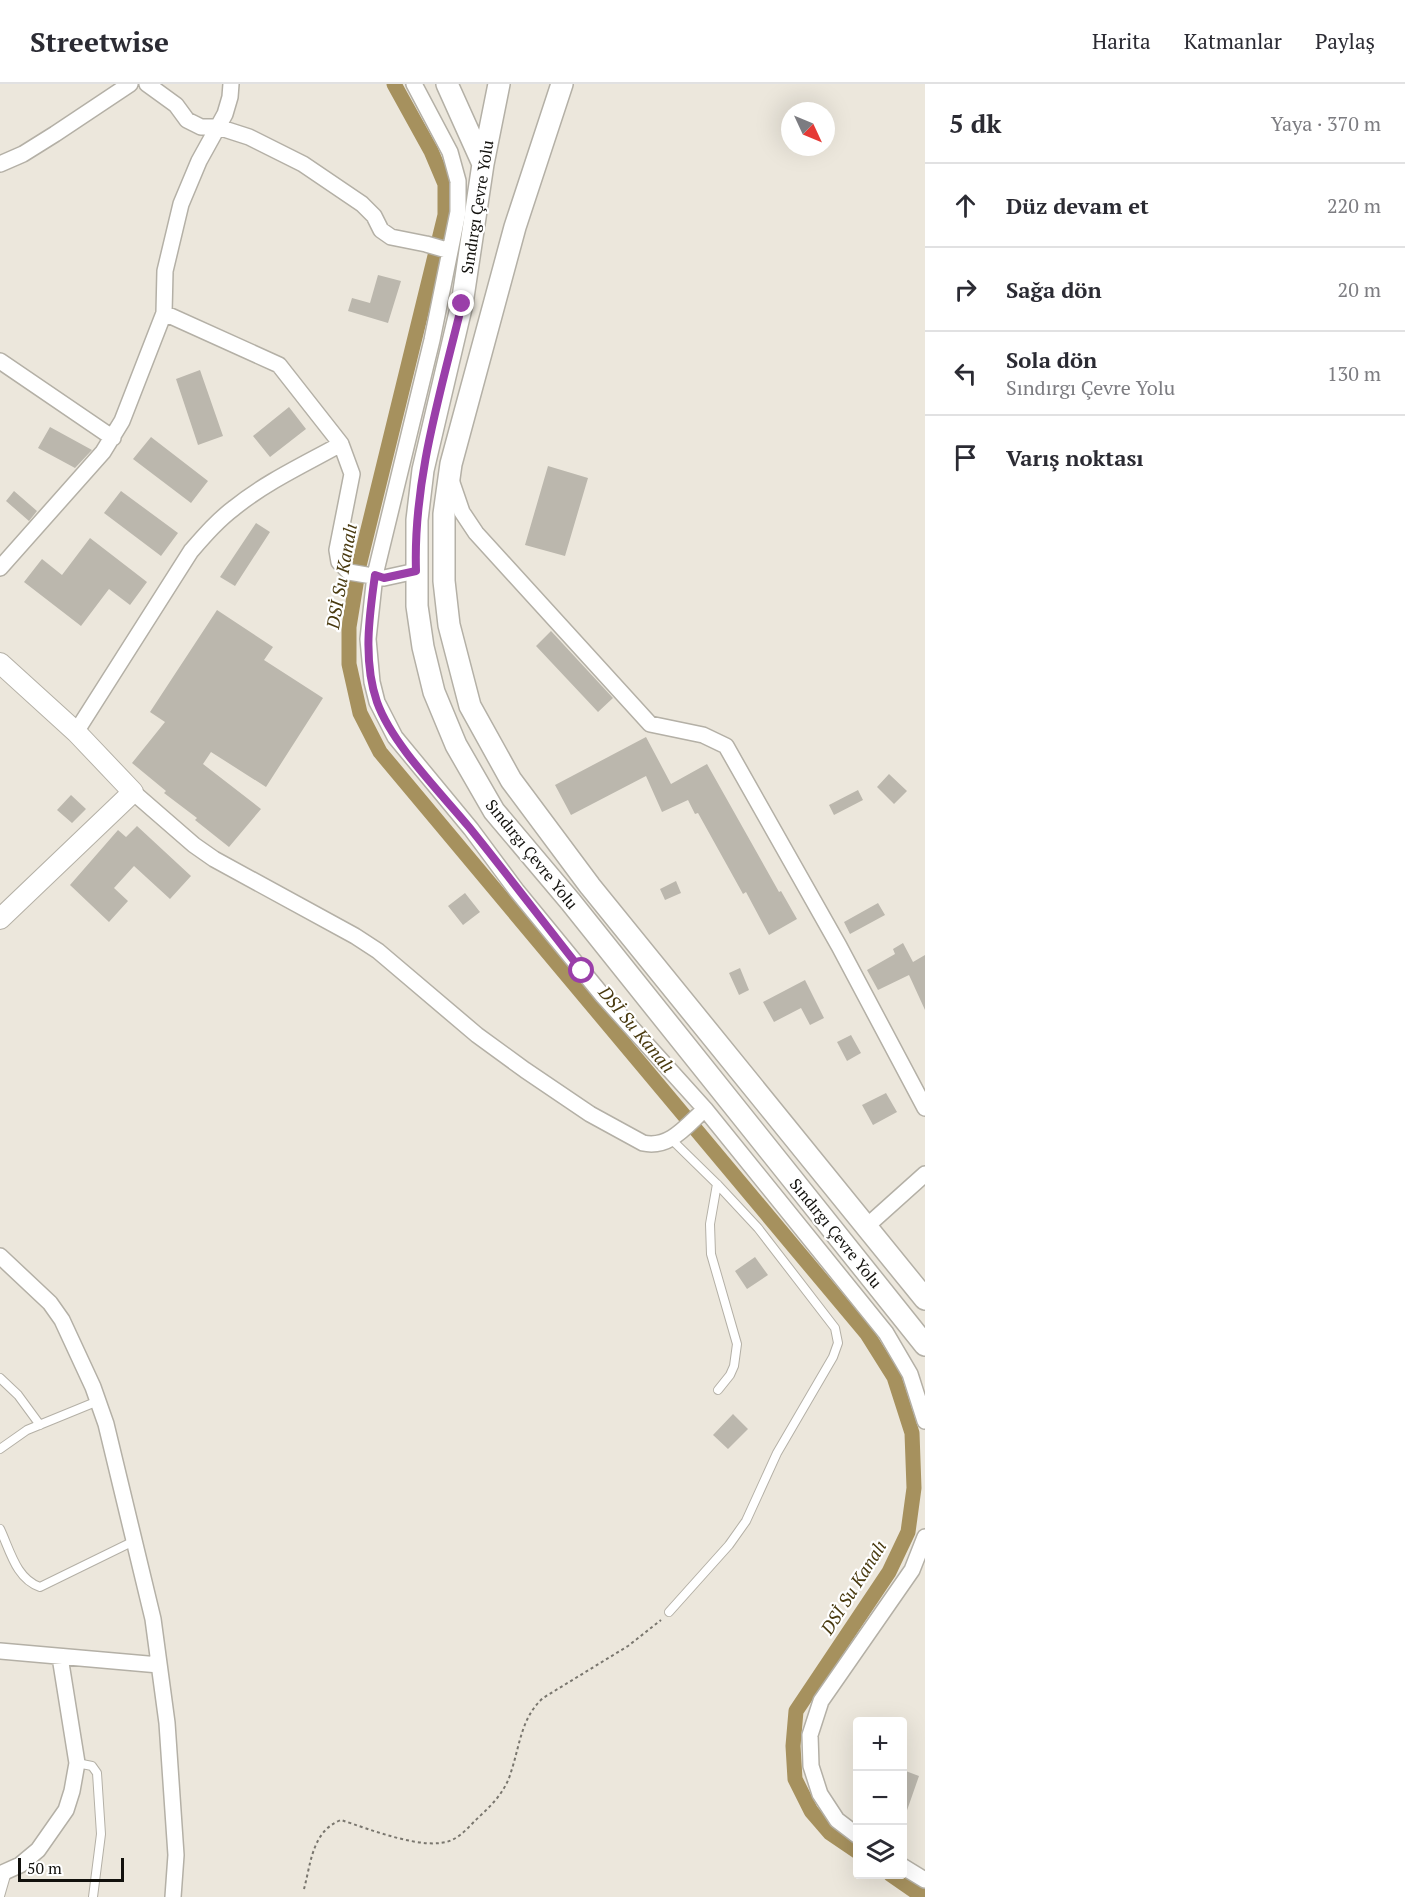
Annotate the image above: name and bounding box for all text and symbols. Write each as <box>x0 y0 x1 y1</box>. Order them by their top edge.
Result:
text: Streetwise <box>30 23 169 60</box>
text: Harita <box>1092 27 1151 55</box>
text: Katmanlar <box>1184 27 1282 55</box>
text: Paylaş <box>1315 27 1375 55</box>
north arrow <box>781 102 835 156</box>
text: 5 dk <box>949 106 1001 140</box>
text: Yaya · 370 m <box>1271 110 1381 137</box>
street label: Sındırgı Çevre Yolu <box>456 138 498 276</box>
icon: ahead <box>949 189 982 222</box>
text: Düz devam et <box>1006 191 1149 220</box>
text: 220 m <box>1327 192 1381 219</box>
icon: right <box>949 273 982 306</box>
text: Sağa dön <box>1006 275 1102 304</box>
text: 20 m <box>1338 276 1381 303</box>
route end <box>448 290 474 316</box>
text: Sola dön <box>1006 345 1097 374</box>
icon: left <box>949 357 982 390</box>
text: 130 m <box>1327 360 1381 387</box>
text: Sındırgı Çevre Yolu <box>1006 374 1175 401</box>
icon: arrive <box>949 441 982 474</box>
text: Varış noktası <box>1006 443 1144 472</box>
water label: DSİ Su Kanalı <box>320 521 362 632</box>
street label: Sındırgı Çevre Yolu <box>481 794 583 914</box>
route start <box>568 957 594 983</box>
water label: DSİ Su Kanalı <box>593 980 680 1078</box>
street label: Sındırgı Çevre Yolu <box>785 1173 887 1293</box>
water label: DSİ Su Kanalı <box>814 1535 891 1639</box>
map controls <box>853 1717 907 1879</box>
button: + <box>853 1717 907 1771</box>
button: − <box>853 1771 907 1825</box>
button: layers <box>853 1825 907 1879</box>
scale bar <box>18 1855 124 1882</box>
text: 50 m <box>27 1857 62 1879</box>

